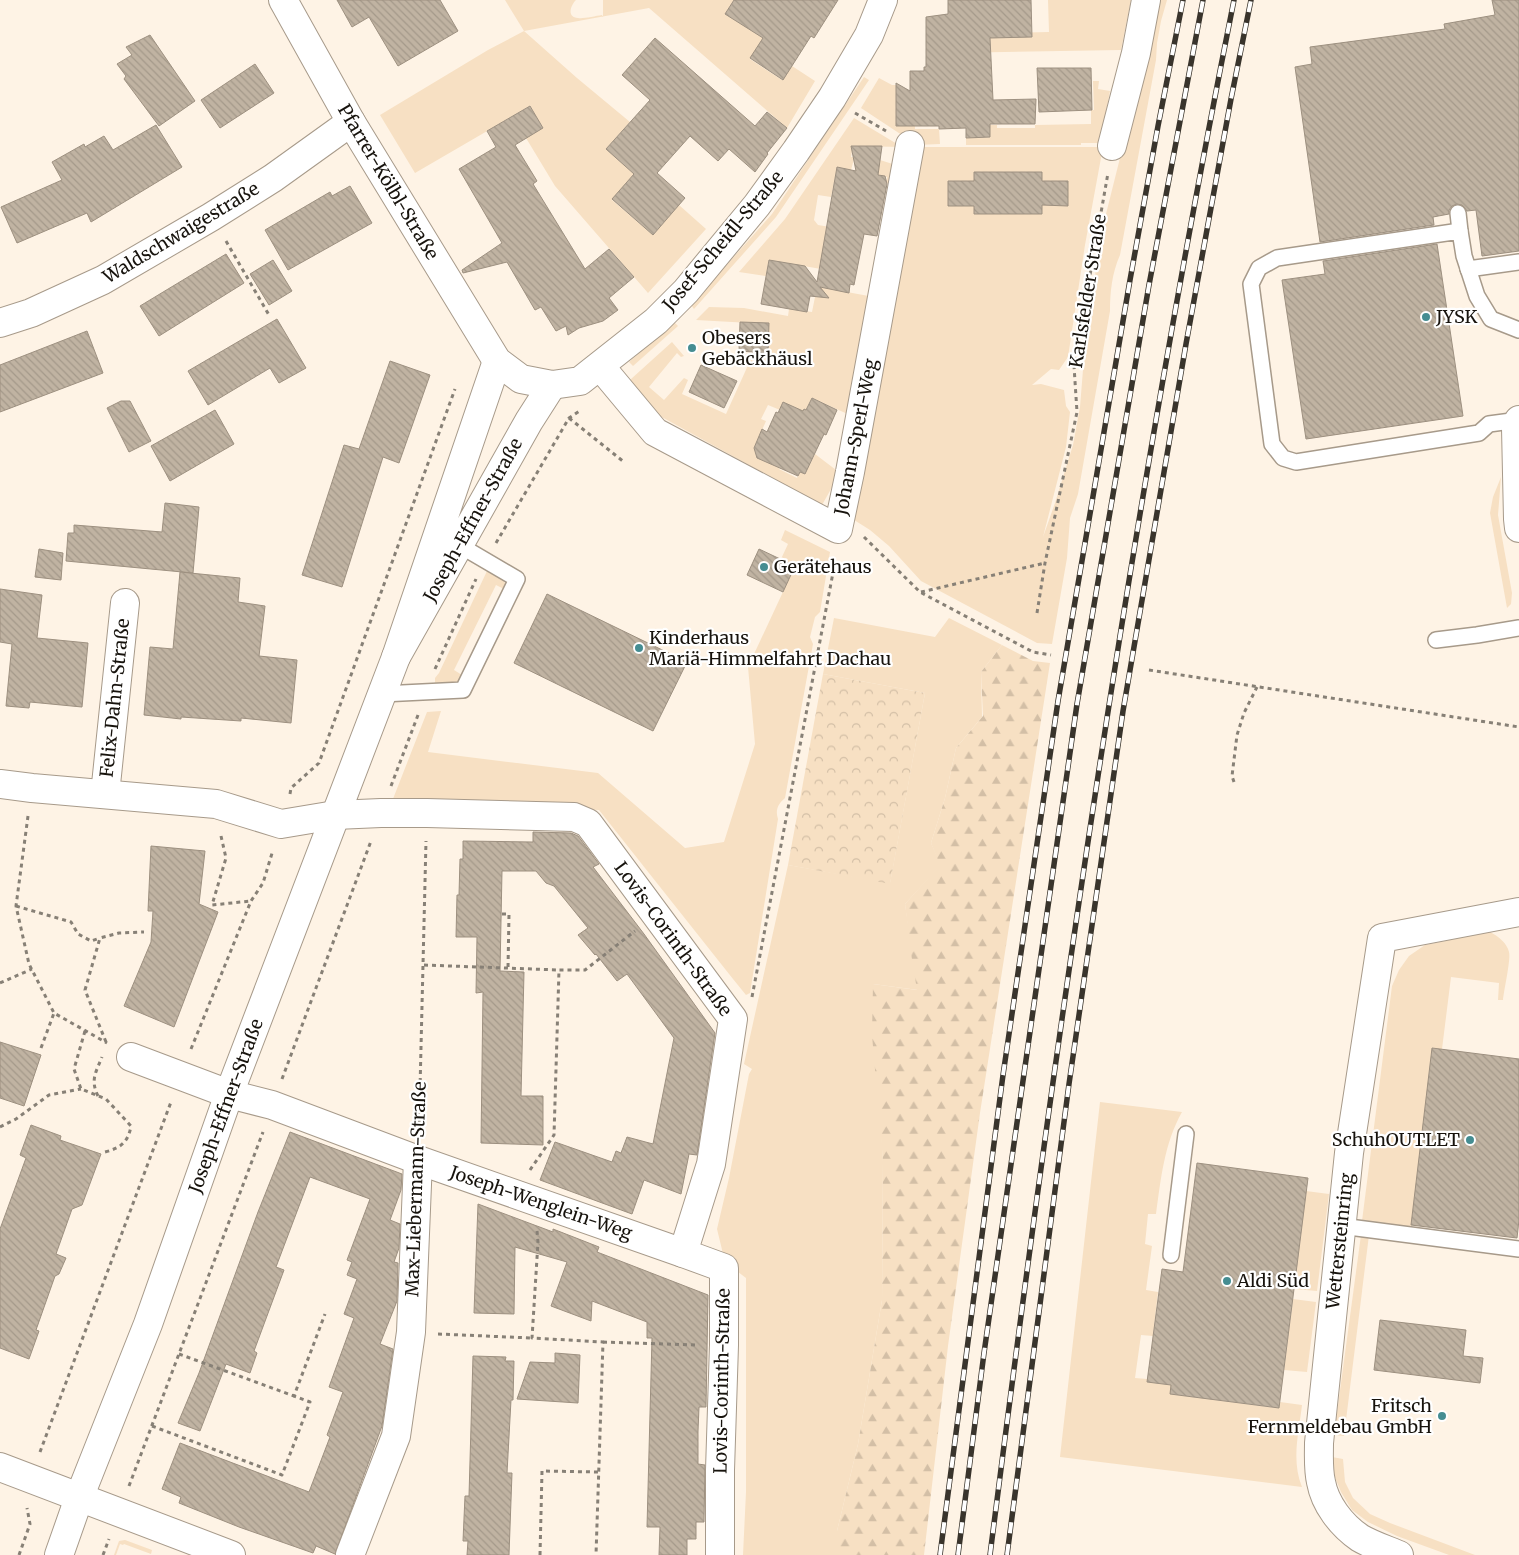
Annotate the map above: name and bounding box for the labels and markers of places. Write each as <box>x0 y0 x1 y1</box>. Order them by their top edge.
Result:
place label: JYSK <box>1435 305 1478 328</box>
marker: JYSK <box>1420 311 1432 323</box>
place label: Obesers Gebäckhäusl <box>702 326 813 370</box>
marker: Obesers Gebäckhäusl <box>686 342 698 354</box>
place label: Gerätehaus <box>774 555 872 578</box>
marker: Gerätehaus <box>758 561 770 573</box>
place label: Kinderhaus Mariä-Himmelfahrt Dachau <box>649 626 891 670</box>
marker: Kinderhaus Mariä-Himmelfahrt Dachau <box>633 642 645 654</box>
place label: SchuhOUTLET <box>1332 1128 1460 1151</box>
marker: SchuhOUTLET <box>1464 1134 1476 1146</box>
place label: Aldi Süd <box>1236 1269 1309 1292</box>
marker: Aldi Süd <box>1221 1275 1233 1287</box>
place label: Fritsch Fernmeldebau GmbH <box>1248 1394 1432 1438</box>
marker: Fritsch Fernmeldebau GmbH <box>1436 1410 1448 1422</box>

